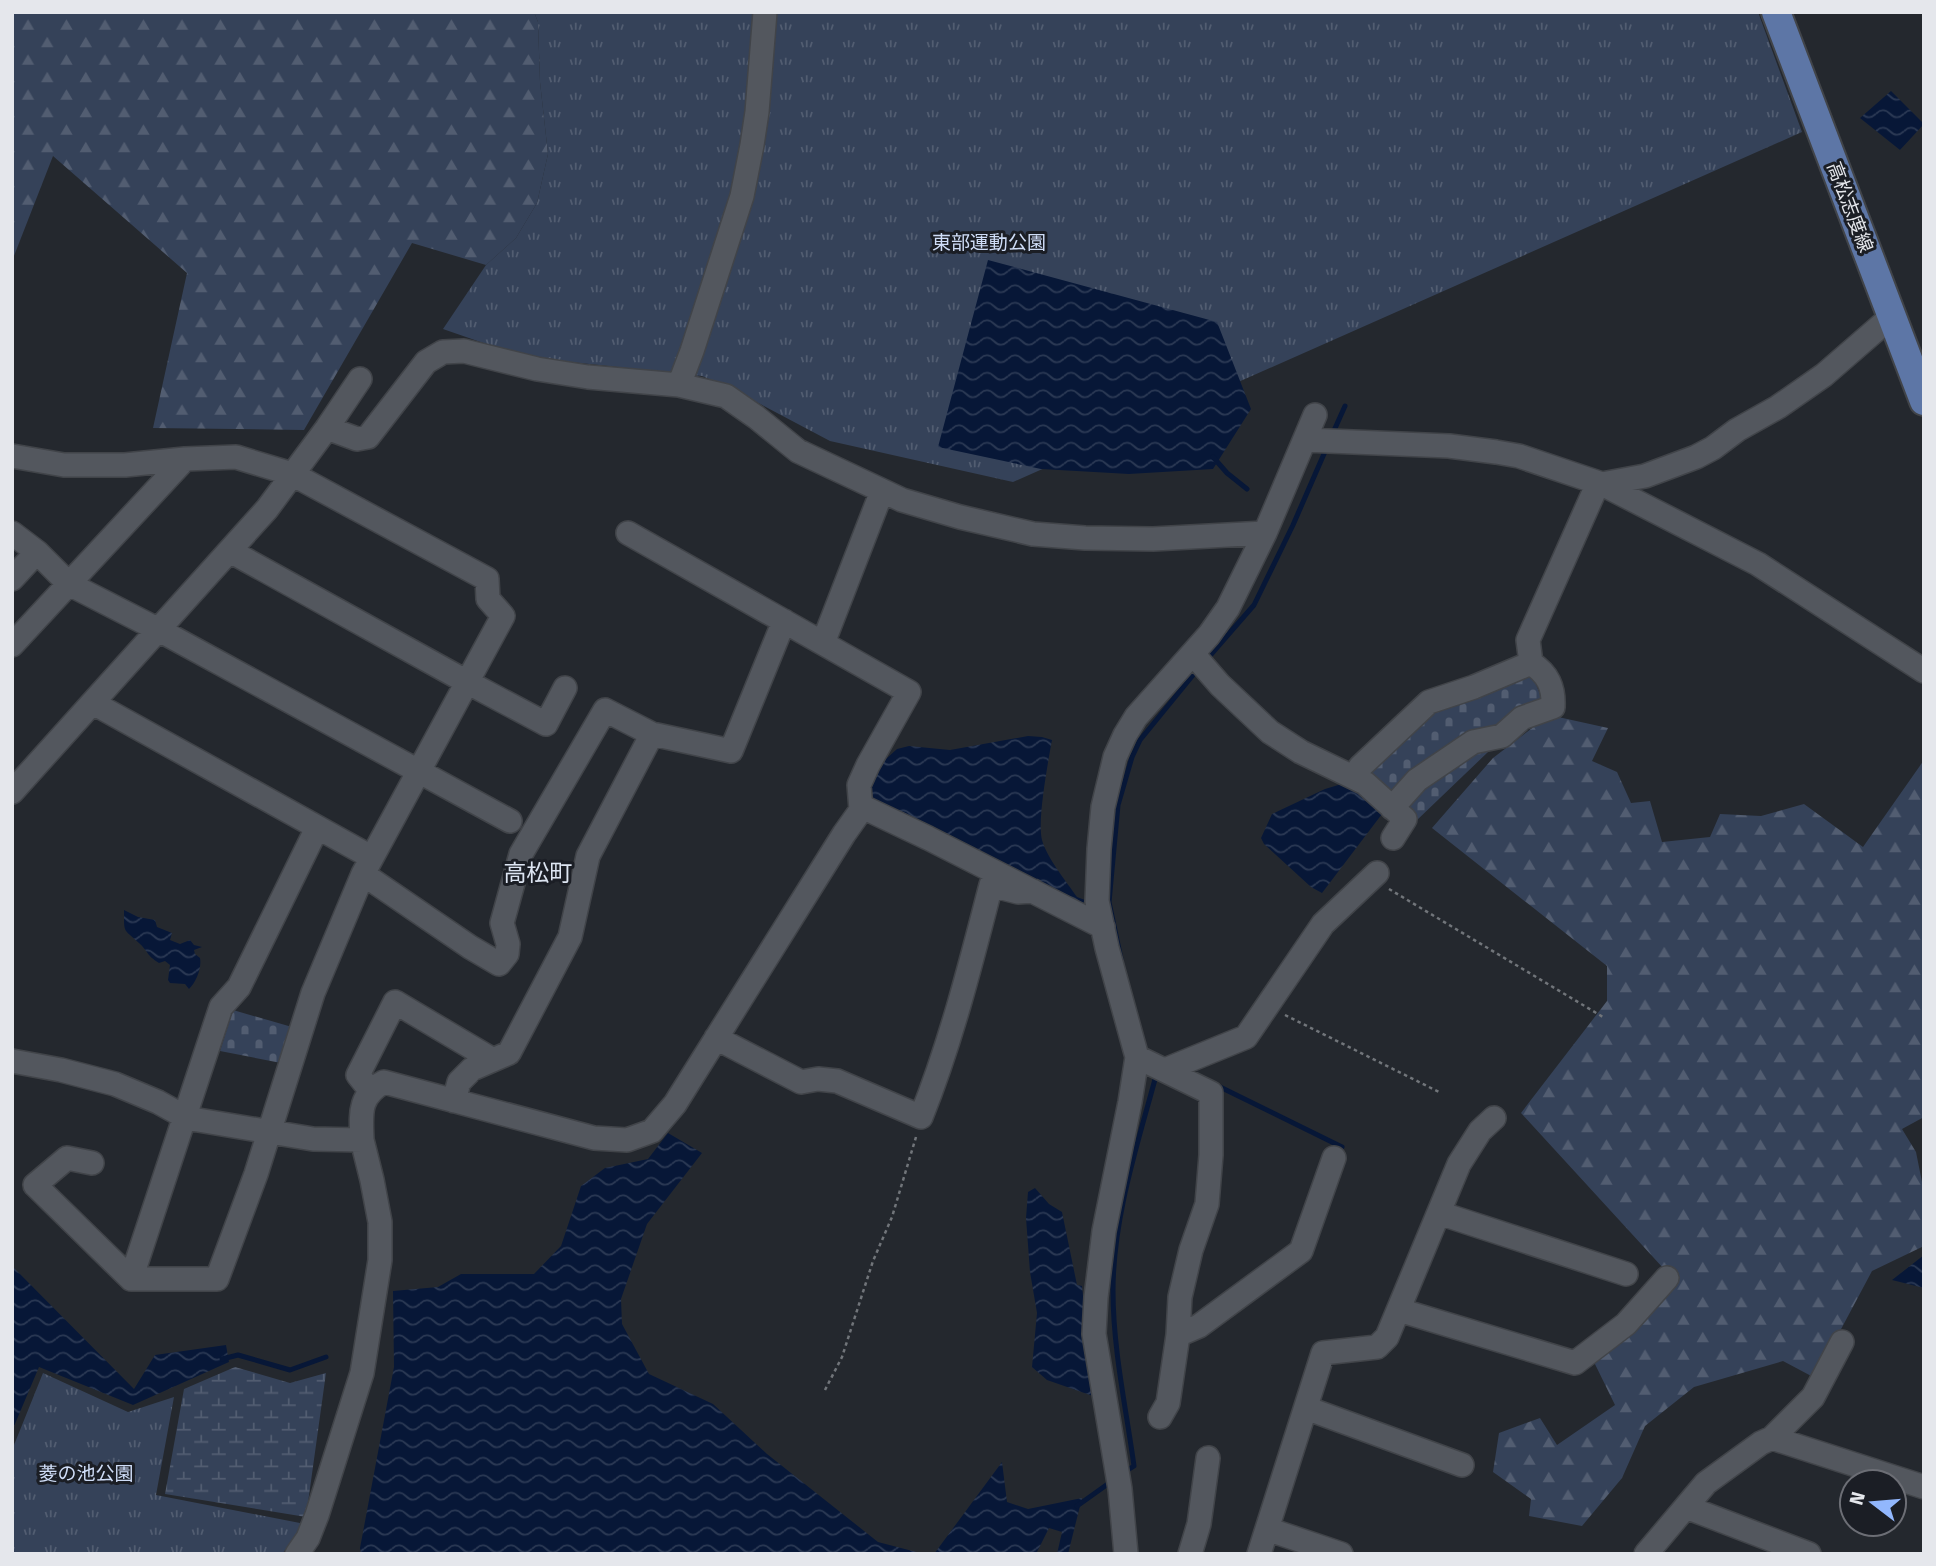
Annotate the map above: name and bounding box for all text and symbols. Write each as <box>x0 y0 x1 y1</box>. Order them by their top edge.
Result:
street label: 高松志度線 <box>1822 159 1878 255</box>
park label: 東部運動公園 <box>932 231 1046 254</box>
district label: 高松町 <box>504 859 573 887</box>
park label: 菱の池公園 <box>38 1462 134 1485</box>
north arrow <box>1838 1468 1908 1538</box>
text: N <box>1844 1489 1870 1508</box>

